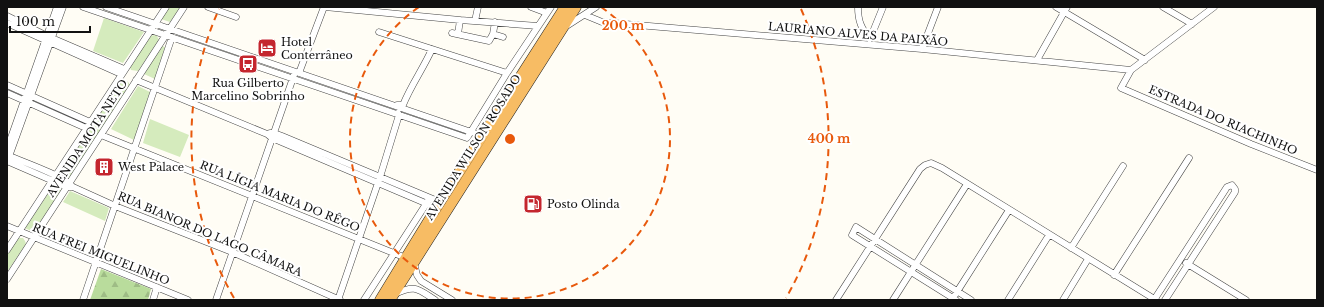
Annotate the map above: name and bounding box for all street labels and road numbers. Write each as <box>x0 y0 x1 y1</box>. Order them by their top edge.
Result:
street label: LAURIANO ALVES DA PAIXÃO <box>767 19 949 49</box>
street label: AVENIDA WILSON ROSADO <box>422 72 524 223</box>
street label: AVENIDA MOTA NETO <box>43 76 130 200</box>
street label: ESTRADA DO RIACHINHO <box>1146 82 1300 158</box>
street label: RUA LÍGIA MARIA DO RÊGO <box>198 157 362 235</box>
street label: RUA BIANOR DO LAGO CÂMARA <box>116 189 305 280</box>
street label: RUA FREI MIGUELINHO <box>30 220 172 288</box>

